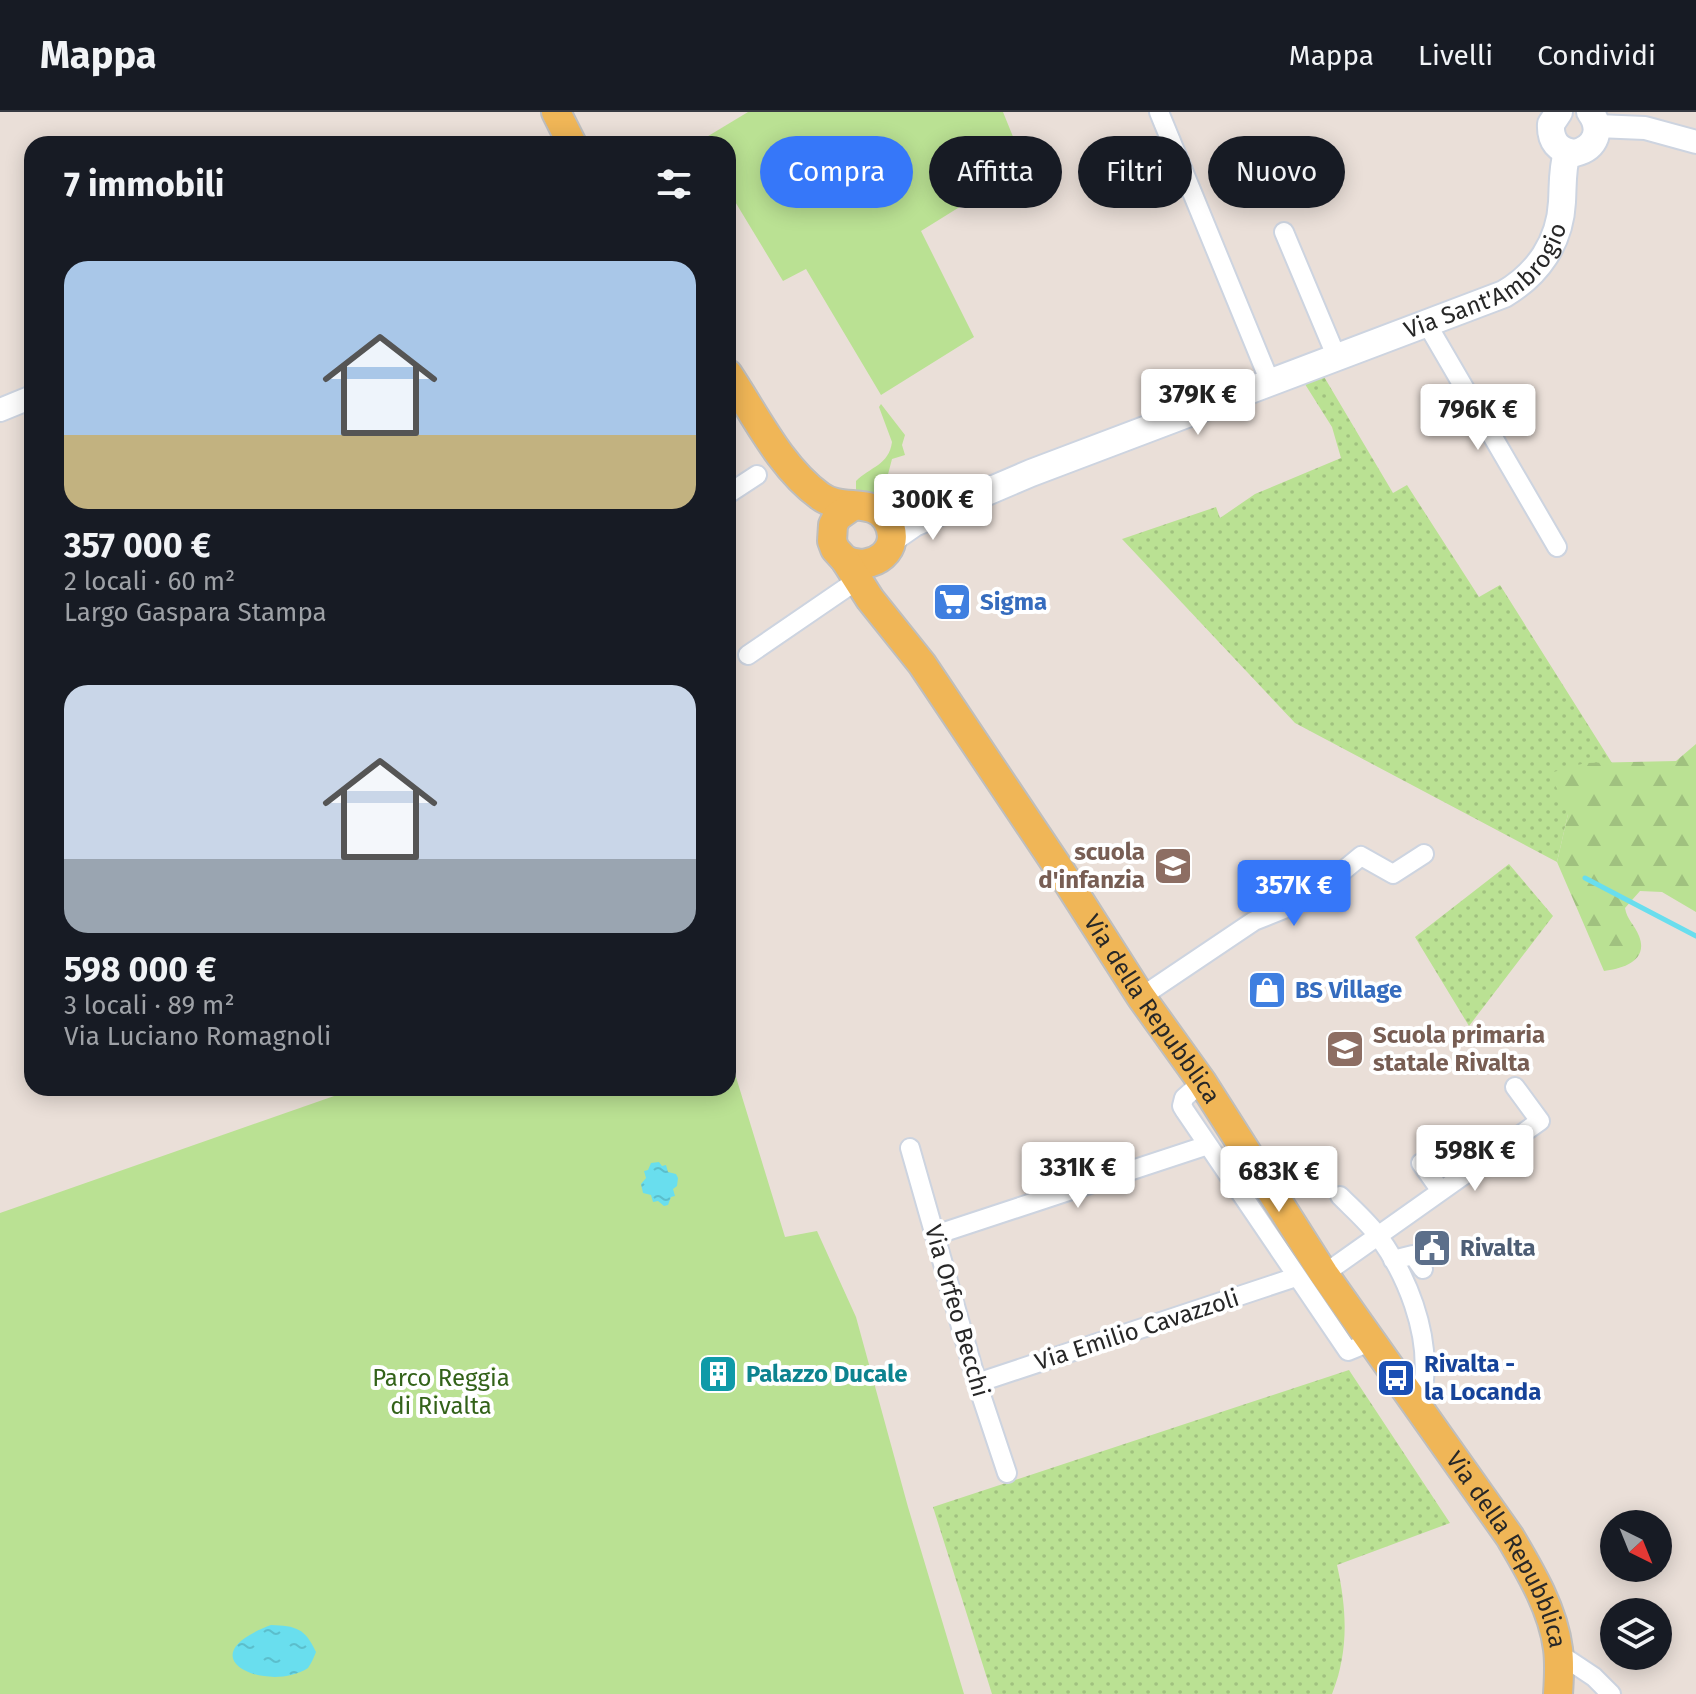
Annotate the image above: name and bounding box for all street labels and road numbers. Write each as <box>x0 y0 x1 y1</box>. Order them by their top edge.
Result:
street label: Via Sant'Ambrogio <box>1400 219 1572 344</box>
street label: Via della Repubblica <box>1078 909 1226 1109</box>
street label: Via Orfeo Becchi <box>919 1222 995 1400</box>
street label: Via Emilio Cavazzoli <box>1032 1284 1242 1376</box>
street label: Via della Repubblica <box>1440 1446 1572 1650</box>

